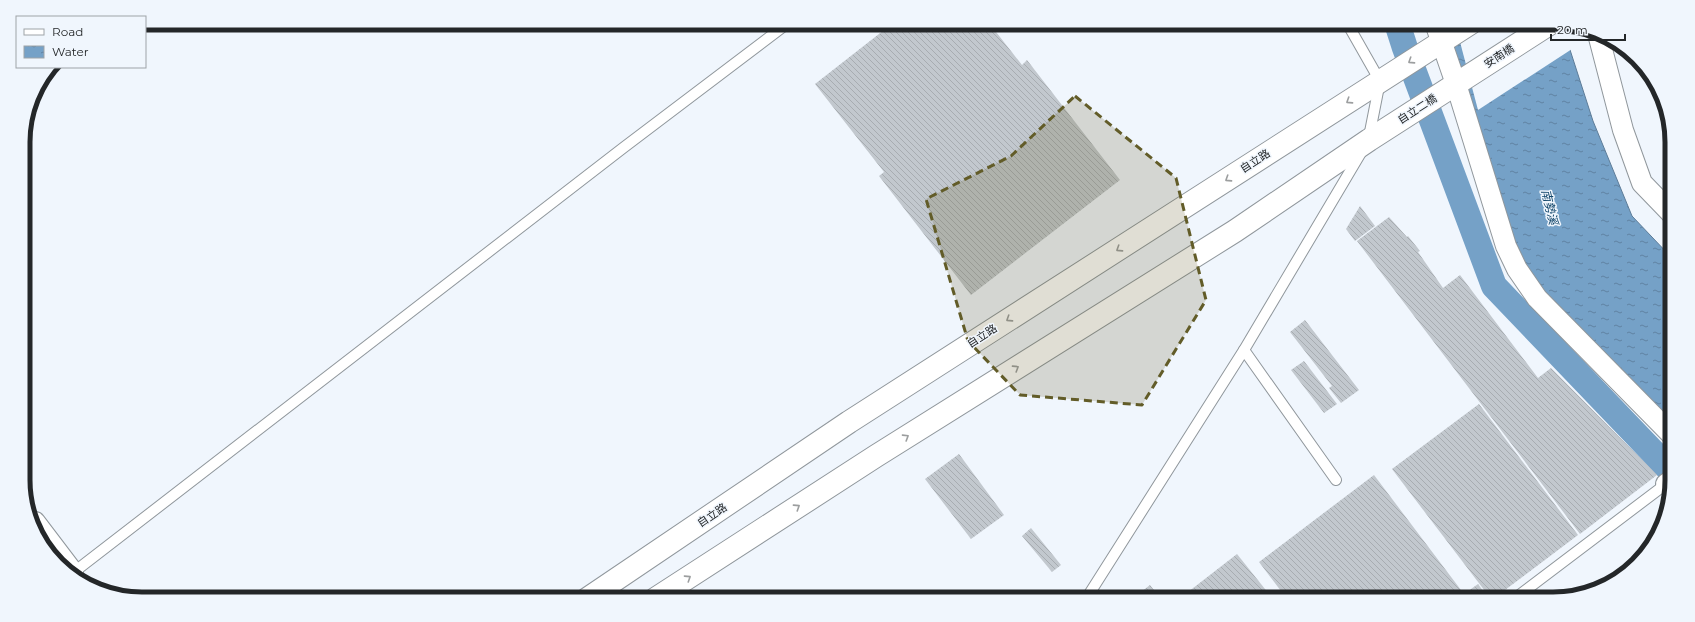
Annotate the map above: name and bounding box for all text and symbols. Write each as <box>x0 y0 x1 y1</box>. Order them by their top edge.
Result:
legend <box>16 16 146 68</box>
scale bar <box>1551 16 1625 42</box>
text: 20 m <box>1557 22 1588 37</box>
text: Road <box>52 24 83 39</box>
street label: 安南橋 <box>1481 41 1517 71</box>
text: Water <box>52 44 89 59</box>
one-way arrow <box>1408 57 1415 64</box>
street label: 自立二橋 <box>1395 91 1439 127</box>
one-way arrow <box>1346 96 1353 104</box>
street label: 自立路 <box>1237 146 1273 176</box>
one-way arrow <box>1225 174 1232 181</box>
water label: 南勢溪 <box>1539 188 1562 228</box>
one-way arrow <box>1116 244 1123 251</box>
one-way arrow <box>1006 314 1013 322</box>
street label: 自立路 <box>964 321 1000 351</box>
one-way arrow <box>1012 366 1019 373</box>
one-way arrow <box>902 434 909 442</box>
street label: 自立路 <box>694 500 730 530</box>
one-way arrow <box>793 504 800 512</box>
one-way arrow <box>684 575 691 583</box>

